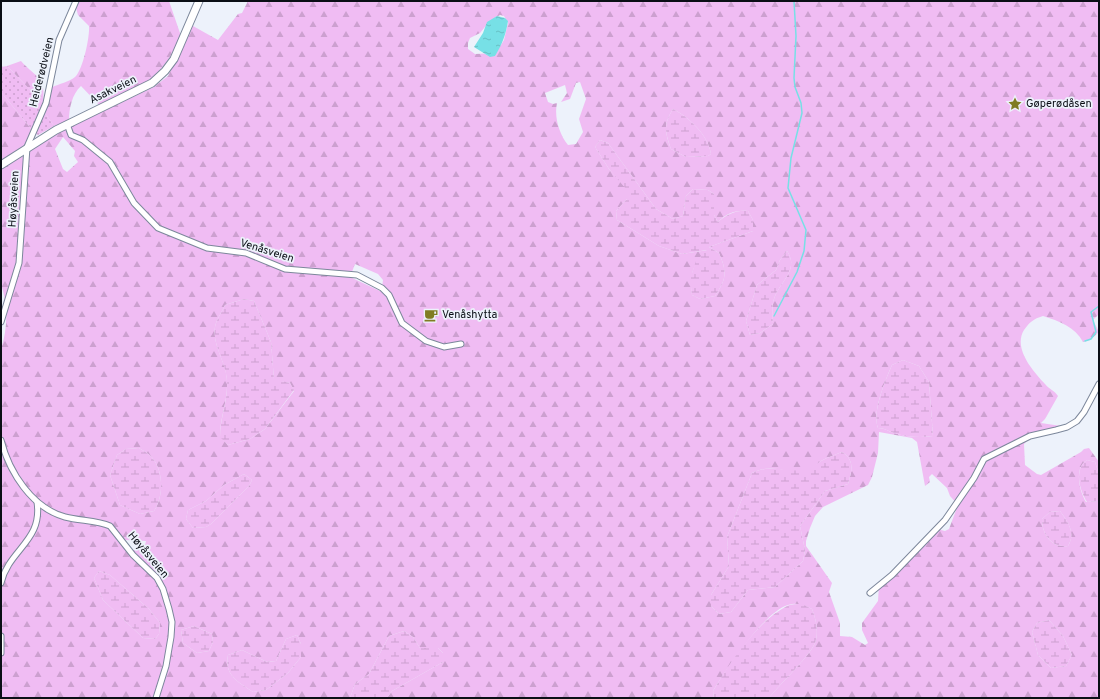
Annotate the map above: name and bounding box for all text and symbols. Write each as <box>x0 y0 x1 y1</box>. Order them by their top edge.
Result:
street label: Heiderødveien <box>27 36 57 108</box>
street label: Asakveien <box>87 73 139 107</box>
place icon: Gøperødåsen <box>1007 96 1023 112</box>
place label: Gøperødåsen <box>1026 97 1092 111</box>
street label: Høyåsveien <box>6 170 22 228</box>
street label: Venåsveien <box>238 236 296 266</box>
cafe icon: Venåshytta <box>423 307 439 323</box>
place label: Venåshytta <box>442 308 497 322</box>
street label: Høyåsveien <box>124 529 172 581</box>

